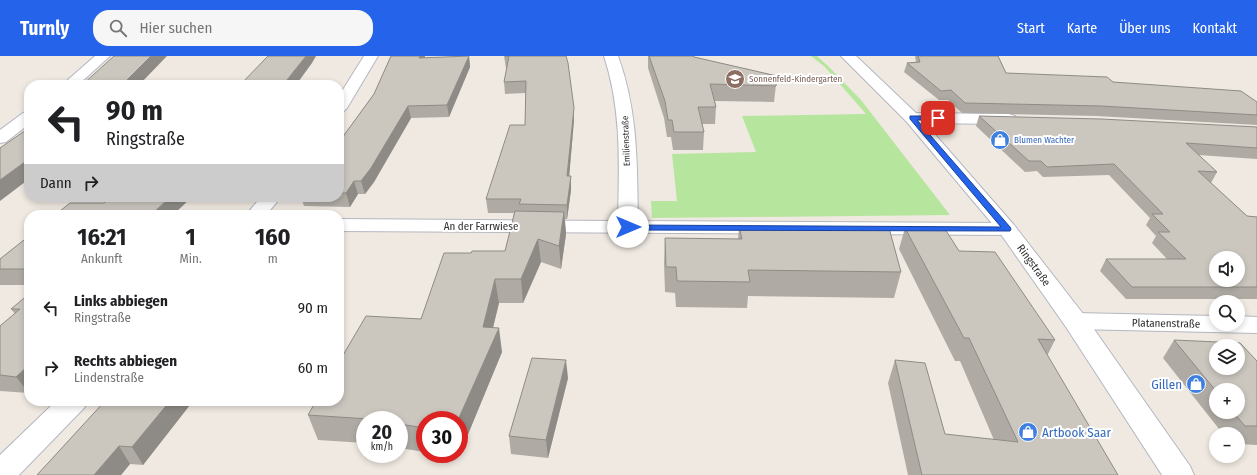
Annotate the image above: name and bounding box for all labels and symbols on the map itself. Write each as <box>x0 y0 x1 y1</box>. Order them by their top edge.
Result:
school or university icon: Sonnenfeld-Kindergarten <box>724 68 746 90</box>
place label: Sonnenfeld-Kindergarten <box>749 74 842 84</box>
pin <box>921 101 955 135</box>
street label: Emilienstraße <box>620 115 632 166</box>
shop icon: Blumen Wachter <box>989 129 1011 151</box>
place label: Blumen Wachter <box>1014 135 1075 145</box>
position arrow <box>607 206 649 248</box>
street label: An der Farrwiese <box>444 220 518 233</box>
street label: Ringstraße <box>1014 242 1053 289</box>
street label: Platanenstraße <box>1132 316 1200 331</box>
shop icon: Gillen <box>1185 373 1207 395</box>
place label: Gillen <box>1151 377 1182 392</box>
speed limit sign: 30 <box>416 411 468 463</box>
shop icon: Artbook Saar <box>1017 421 1039 443</box>
place label: Artbook Saar <box>1042 425 1111 440</box>

